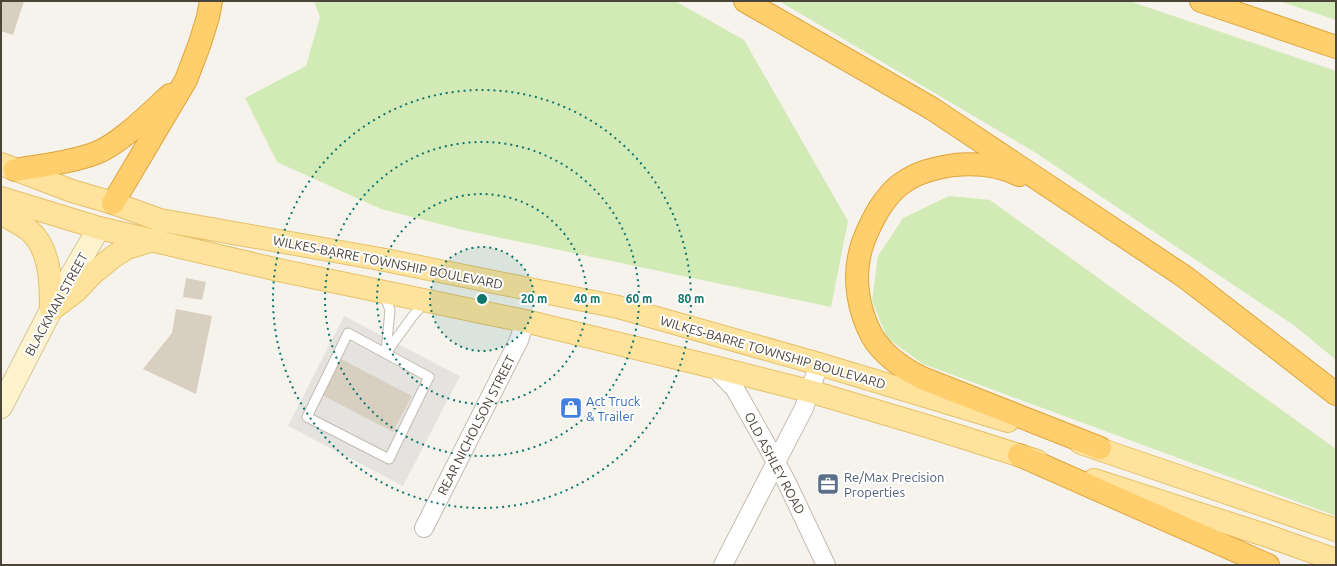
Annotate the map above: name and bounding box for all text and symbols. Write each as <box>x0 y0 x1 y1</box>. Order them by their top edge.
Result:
street label: WILKES-BARRE TOWNSHIP BOULEVARD <box>272 233 504 291</box>
street label: BLACKMAN STREET <box>22 250 90 358</box>
centre of rings <box>475 292 489 306</box>
text: 20 m <box>521 292 547 305</box>
text: 40 m <box>574 292 600 305</box>
text: 60 m <box>626 292 652 305</box>
text: 80 m <box>678 292 704 305</box>
street label: WILKES-BARRE TOWNSHIP BOULEVARD <box>659 313 887 391</box>
street label: REAR NICHOLSON STREET <box>435 353 517 497</box>
place label: Act Truck & Trailer <box>586 394 641 423</box>
shop icon: Act Truck & Trailer <box>558 395 584 421</box>
street label: OLD ASHLEY ROAD <box>742 410 808 516</box>
place label: Re/Max Precision Properties <box>844 470 944 499</box>
office icon: Re/Max Precision Properties <box>815 471 841 497</box>

